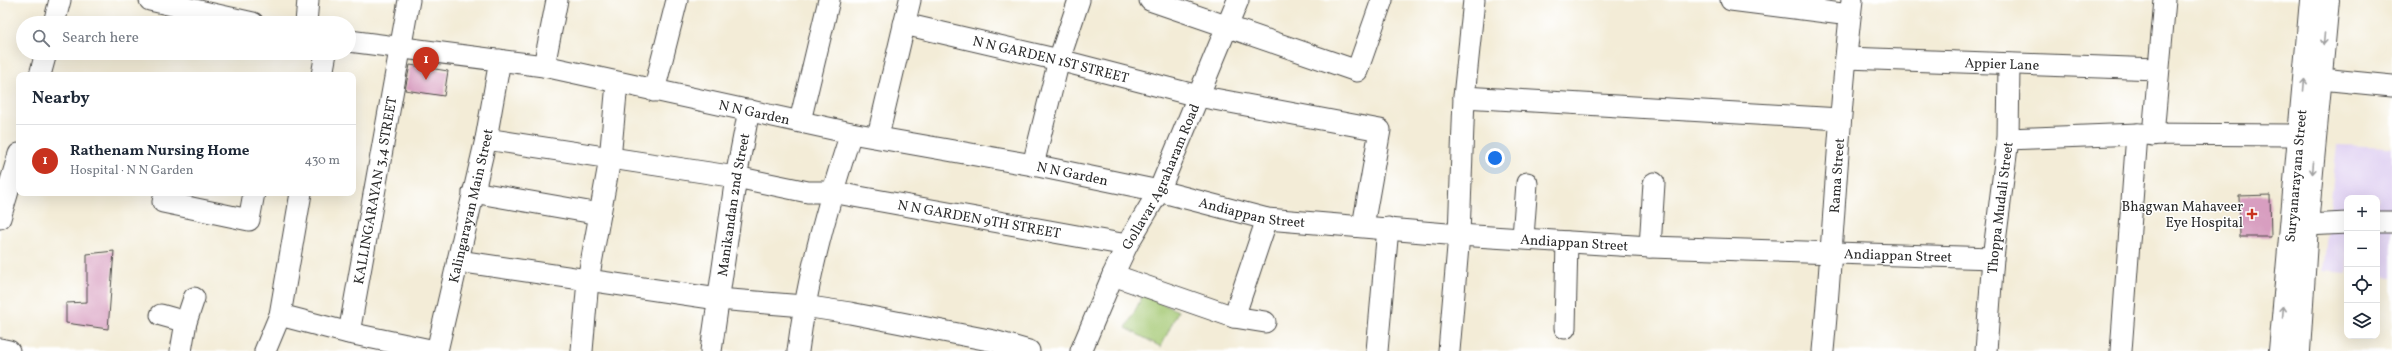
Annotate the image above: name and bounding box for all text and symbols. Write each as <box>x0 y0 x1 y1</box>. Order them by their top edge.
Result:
search box <box>16 16 356 60</box>
icon: search <box>30 27 52 49</box>
text: Search here <box>62 28 139 49</box>
street label: N N GARDEN 1ST STREET <box>971 32 1131 89</box>
one-way arrow <box>2321 32 2328 45</box>
pin: 1 <box>413 47 439 80</box>
street label: Appier Lane <box>1964 54 2040 76</box>
one-way arrow <box>2300 79 2307 92</box>
text: Nearby <box>32 87 90 110</box>
street label: KALLINGARAYAN 3,4 STREET <box>350 95 402 286</box>
street label: N N Garden <box>717 96 792 130</box>
street label: Gollavar Agraharam Road <box>1118 101 1205 254</box>
street label: Suryanarayana Street <box>2282 109 2312 243</box>
street label: Kalingarayan Main Street <box>445 127 499 285</box>
street label: Manikandan 2nd Street <box>714 132 755 278</box>
street label: Rama Street <box>1826 137 1850 214</box>
text: Rathenam Nursing Home <box>70 141 249 162</box>
street label: Thoppa Mudali Street <box>1984 141 2019 275</box>
your location <box>1485 148 1505 168</box>
text: 1 <box>42 152 48 170</box>
text: 430 m <box>304 152 340 170</box>
street label: N N Garden <box>1035 158 1110 191</box>
one-way arrow <box>2309 161 2316 174</box>
text: Hospital · N N Garden <box>70 162 193 180</box>
street label: Andiappan Street <box>1196 194 1306 233</box>
map controls <box>2344 195 2380 339</box>
button: + <box>2344 195 2380 231</box>
street label: N N GARDEN 9TH STREET <box>896 196 1062 244</box>
place label: Bhagwan Mahaveer Eye Hospital <box>2122 198 2243 233</box>
marker: Bhagwan Mahaveer Eye Hospital <box>2246 208 2258 220</box>
street label: Andiappan Street <box>1520 231 1629 257</box>
button: − <box>2344 231 2380 267</box>
street label: Andiappan Street <box>1844 245 1952 268</box>
button: locate <box>2344 267 2380 303</box>
button: layers <box>2344 303 2380 339</box>
one-way arrow <box>2280 306 2287 319</box>

